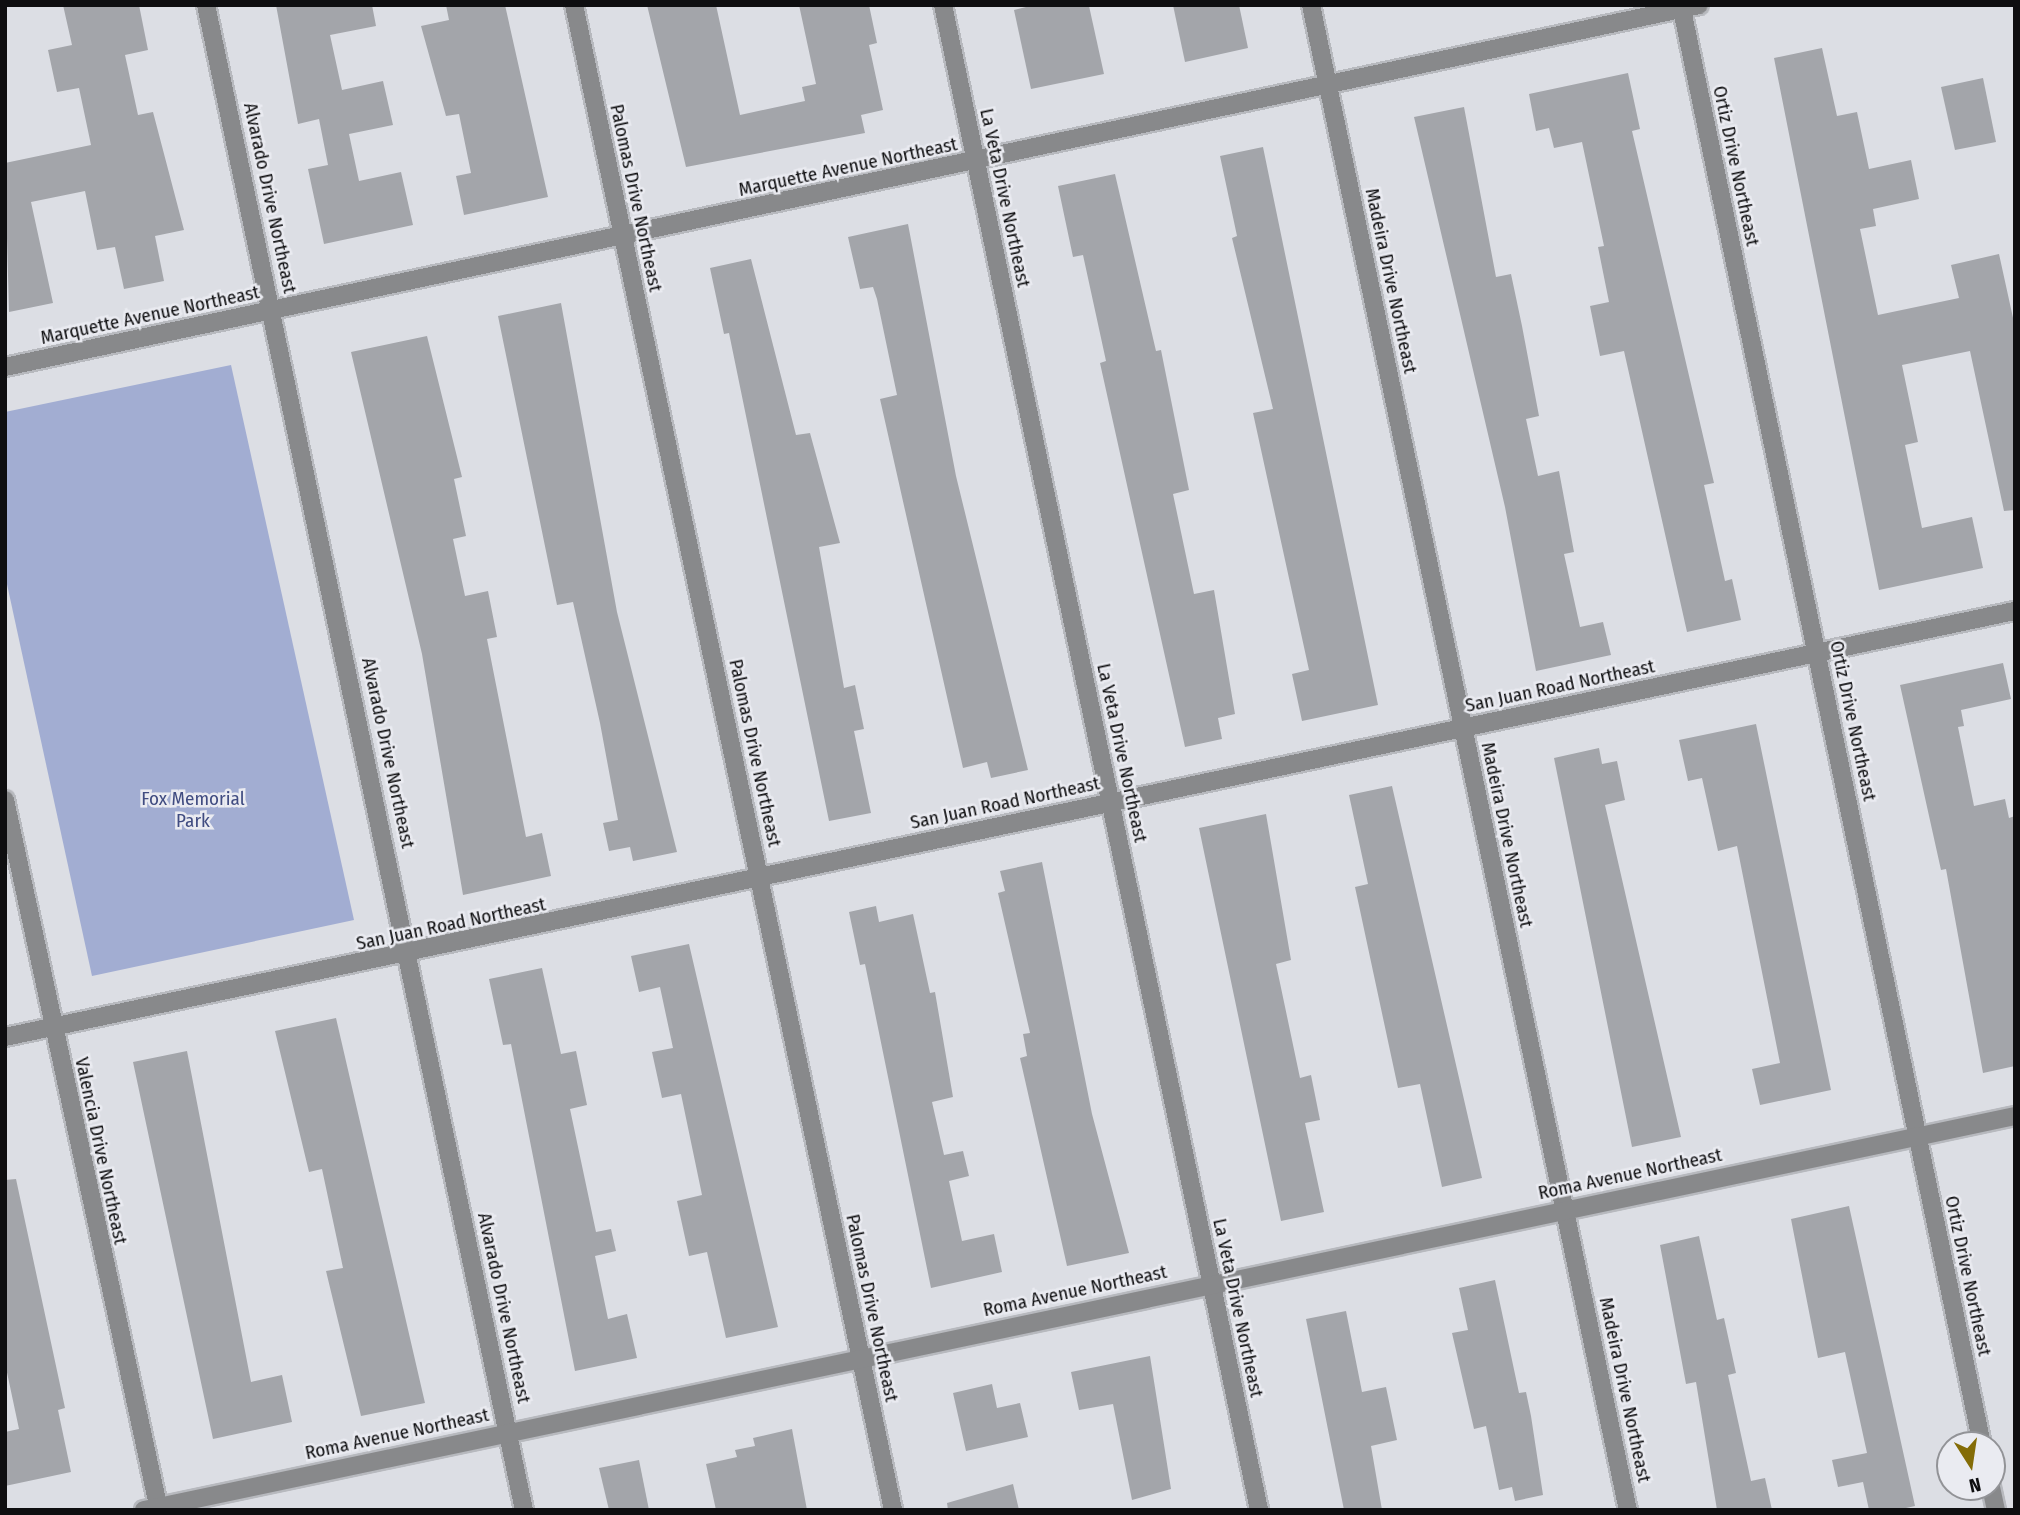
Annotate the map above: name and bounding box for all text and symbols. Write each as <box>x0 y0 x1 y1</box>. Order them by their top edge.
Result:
street label: Ortiz Drive Northeast <box>1708 84 1764 248</box>
street label: Alvarado Drive Northeast <box>239 101 301 295</box>
street label: Palomas Drive Northeast <box>605 102 667 294</box>
street label: La Veta Drive Northeast <box>975 106 1035 290</box>
street label: Marquette Avenue Northeast <box>737 133 959 201</box>
street label: Madeira Drive Northeast <box>1360 186 1422 376</box>
street label: Marquette Avenue Northeast <box>39 281 261 349</box>
street label: Ortiz Drive Northeast <box>1825 639 1881 803</box>
street label: San Juan Road Northeast <box>1463 655 1657 717</box>
street label: Alvarado Drive Northeast <box>357 656 419 850</box>
street label: Palomas Drive Northeast <box>724 657 786 849</box>
street label: La Veta Drive Northeast <box>1092 661 1152 845</box>
street label: Madeira Drive Northeast <box>1476 740 1538 930</box>
street label: San Juan Road Northeast <box>908 772 1102 834</box>
park label: Fox Memorial Park <box>141 788 245 832</box>
street label: San Juan Road Northeast <box>354 893 548 955</box>
street label: Valencia Drive Northeast <box>70 1055 132 1247</box>
street label: Roma Avenue Northeast <box>1536 1143 1724 1205</box>
street label: Ortiz Drive Northeast <box>1940 1194 1996 1358</box>
street label: Alvarado Drive Northeast <box>473 1211 535 1405</box>
street label: Palomas Drive Northeast <box>841 1212 903 1404</box>
street label: La Veta Drive Northeast <box>1208 1216 1268 1400</box>
street label: Roma Avenue Northeast <box>981 1260 1169 1322</box>
street label: Madeira Drive Northeast <box>1594 1295 1656 1485</box>
street label: Roma Avenue Northeast <box>303 1403 491 1465</box>
north arrow <box>1936 1431 2006 1501</box>
text: N <box>1967 1473 1983 1498</box>

